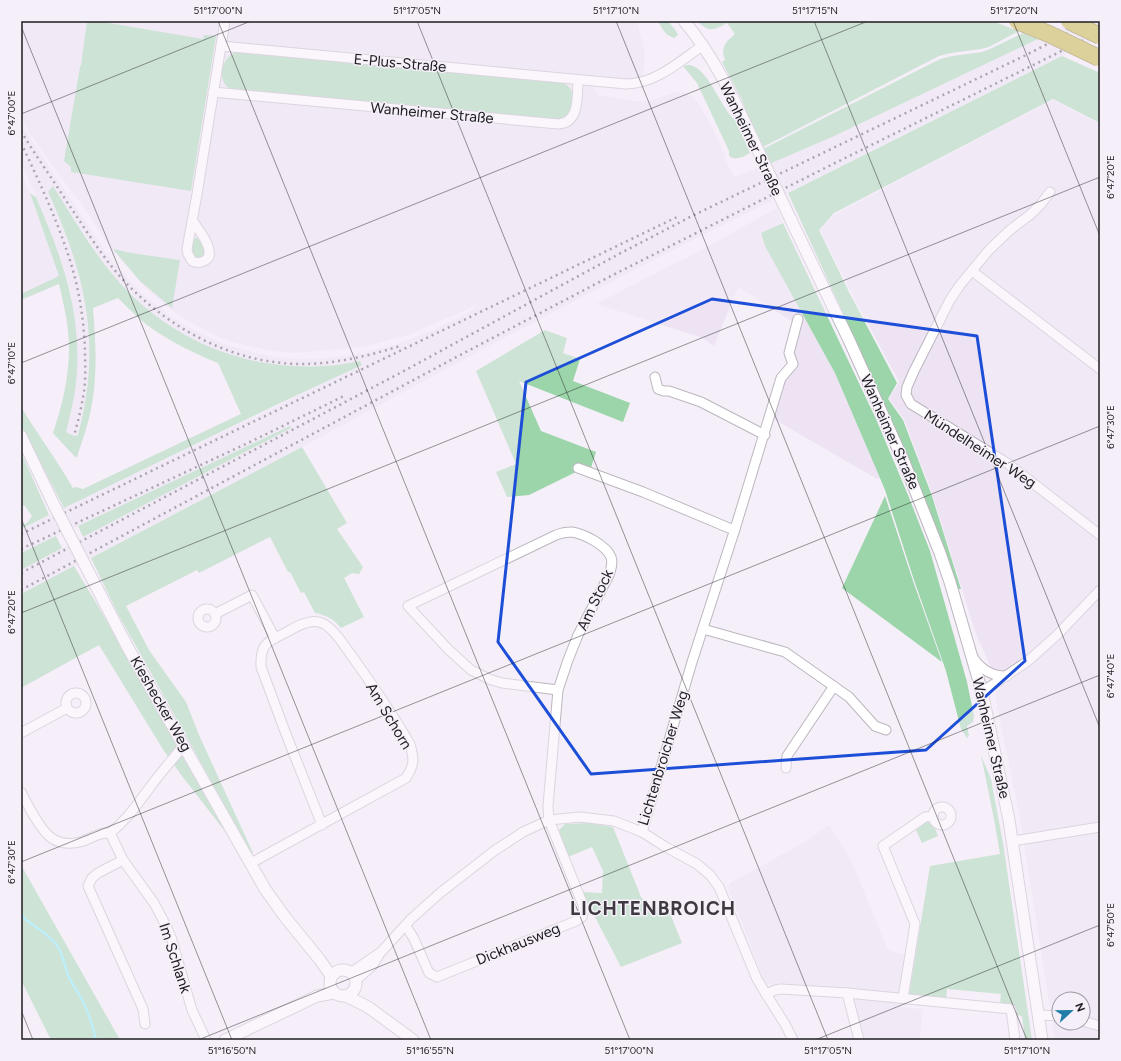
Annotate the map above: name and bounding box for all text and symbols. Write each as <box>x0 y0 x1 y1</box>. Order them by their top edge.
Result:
text: 51°17'00"N <box>194 4 242 17</box>
text: 51°17'05"N <box>393 4 441 17</box>
text: 51°17'10"N <box>593 4 639 17</box>
text: 51°17'15"N <box>792 4 838 17</box>
text: 51°17'20"N <box>990 4 1038 17</box>
street label: E-Plus-Straße <box>353 50 447 76</box>
street label: Wanheimer Straße <box>716 79 786 199</box>
text: 6°47'00"E <box>5 90 18 135</box>
street label: Wanheimer Straße <box>370 99 494 127</box>
text: 6°47'20"E <box>1104 155 1117 199</box>
text: 6°47'10"E <box>5 342 18 384</box>
street label: Wanheimer Straße <box>857 372 923 492</box>
text: 6°47'30"E <box>1104 405 1117 449</box>
street label: Mündelheimer Weg <box>920 406 1040 492</box>
street label: Am Stock <box>573 566 617 634</box>
text: 6°47'20"E <box>5 590 18 634</box>
street label: Kieshecker Weg <box>126 653 196 755</box>
text: 6°47'40"E <box>1104 654 1117 698</box>
street label: Wanheimer Straße <box>968 676 1014 800</box>
street label: Am Schorn <box>362 679 416 753</box>
street label: Lichtenbroicher Weg <box>634 688 692 828</box>
text: 6°47'30"E <box>5 840 18 884</box>
district label: LICHTENBROICH <box>570 897 736 920</box>
text: 6°47'50"E <box>1104 903 1117 947</box>
street label: Dickhausweg <box>473 919 563 969</box>
street label: Im Schlank <box>155 921 195 996</box>
north arrow <box>1051 991 1091 1031</box>
text: N <box>1072 1001 1087 1014</box>
text: 51°16'50"N <box>208 1044 256 1057</box>
text: 51°16'55"N <box>406 1044 454 1057</box>
text: 51°17'00"N <box>605 1044 653 1057</box>
text: 51°17'05"N <box>804 1044 852 1057</box>
text: 51°17'10"N <box>1004 1044 1050 1057</box>

